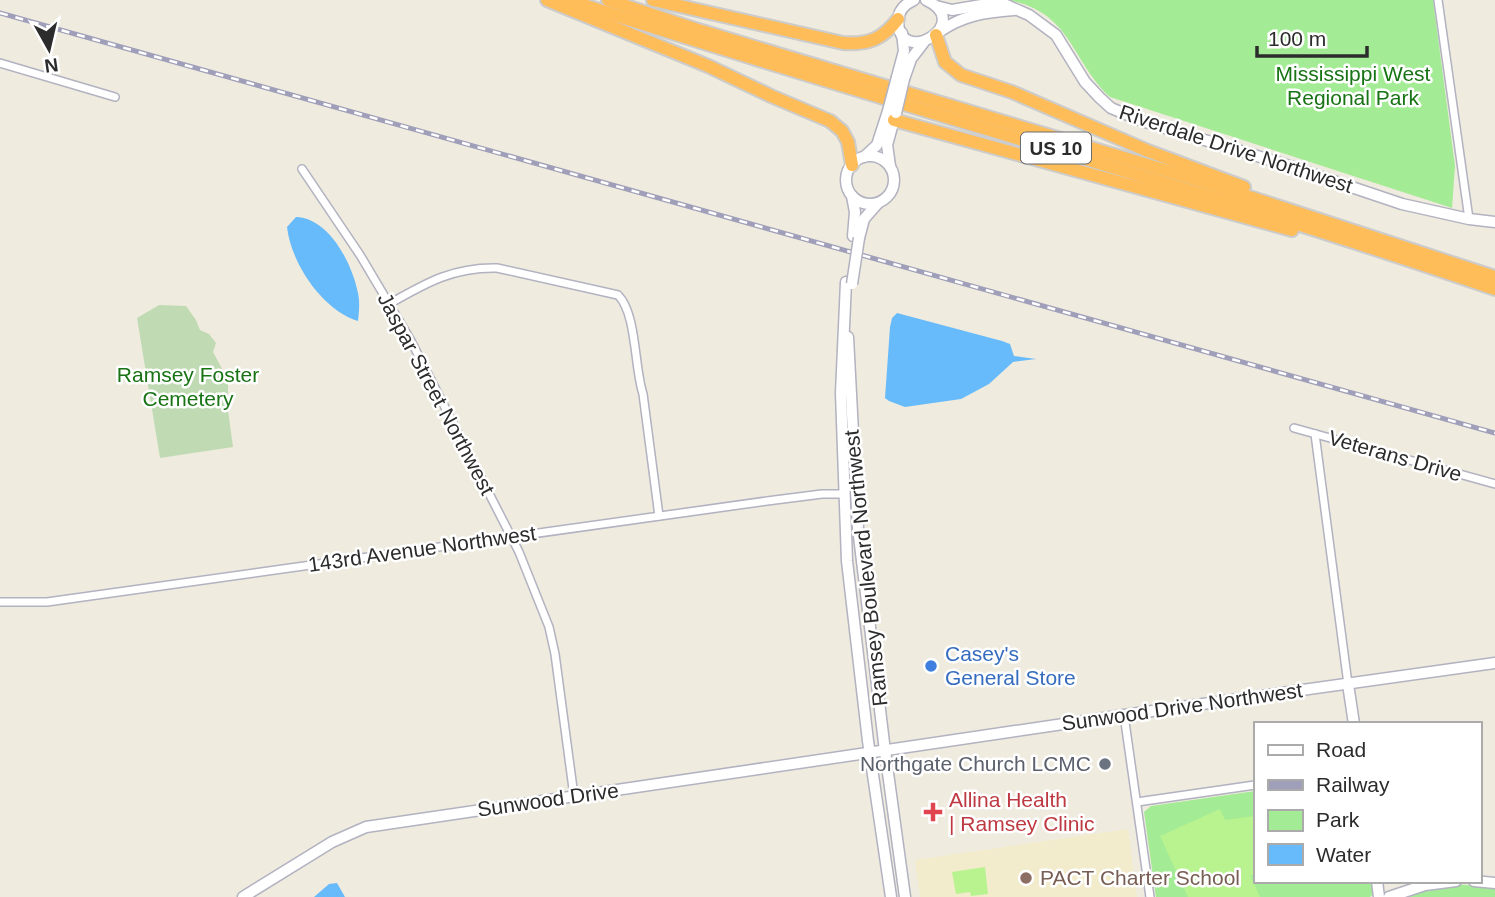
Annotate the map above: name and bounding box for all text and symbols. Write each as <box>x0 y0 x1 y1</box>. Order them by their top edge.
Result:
north arrow <box>14 14 84 84</box>
scale bar <box>1257 14 1367 58</box>
text: 100 m <box>1268 27 1326 50</box>
text: N <box>43 54 60 77</box>
park label: Mississippi West Regional Park <box>1276 62 1431 109</box>
street label: Riverdale Drive Northwest <box>1117 100 1356 197</box>
road number: US 10 <box>1021 132 1091 164</box>
street label: Jaspar Street Northwest <box>373 289 500 499</box>
park label: Ramsey Foster Cemetery <box>117 363 259 410</box>
street label: Veterans Drive <box>1326 425 1465 486</box>
street label: Ramsey Boulevard Northwest <box>840 429 891 707</box>
street label: 143rd Avenue Northwest <box>307 521 537 576</box>
place label: Casey's General Store <box>945 642 1076 689</box>
marker: Casey's General Store <box>923 658 939 674</box>
street label: Sunwood Drive Northwest <box>1060 678 1304 735</box>
legend <box>1254 722 1481 883</box>
text: Road <box>1316 738 1366 761</box>
place label: Northgate Church LCMC <box>860 752 1091 775</box>
marker: Northgate Church LCMC <box>1097 756 1113 772</box>
text: Railway <box>1316 773 1390 796</box>
street label: Sunwood Drive <box>476 778 620 821</box>
place label: Allina Health | Ramsey Clinic <box>949 788 1094 835</box>
marker: Allina Health | Ramsey Clinic <box>923 802 943 822</box>
text: Park <box>1316 808 1360 831</box>
text: Water <box>1316 843 1371 866</box>
place label: PACT Charter School <box>1040 866 1240 889</box>
marker: PACT Charter School <box>1018 870 1034 886</box>

